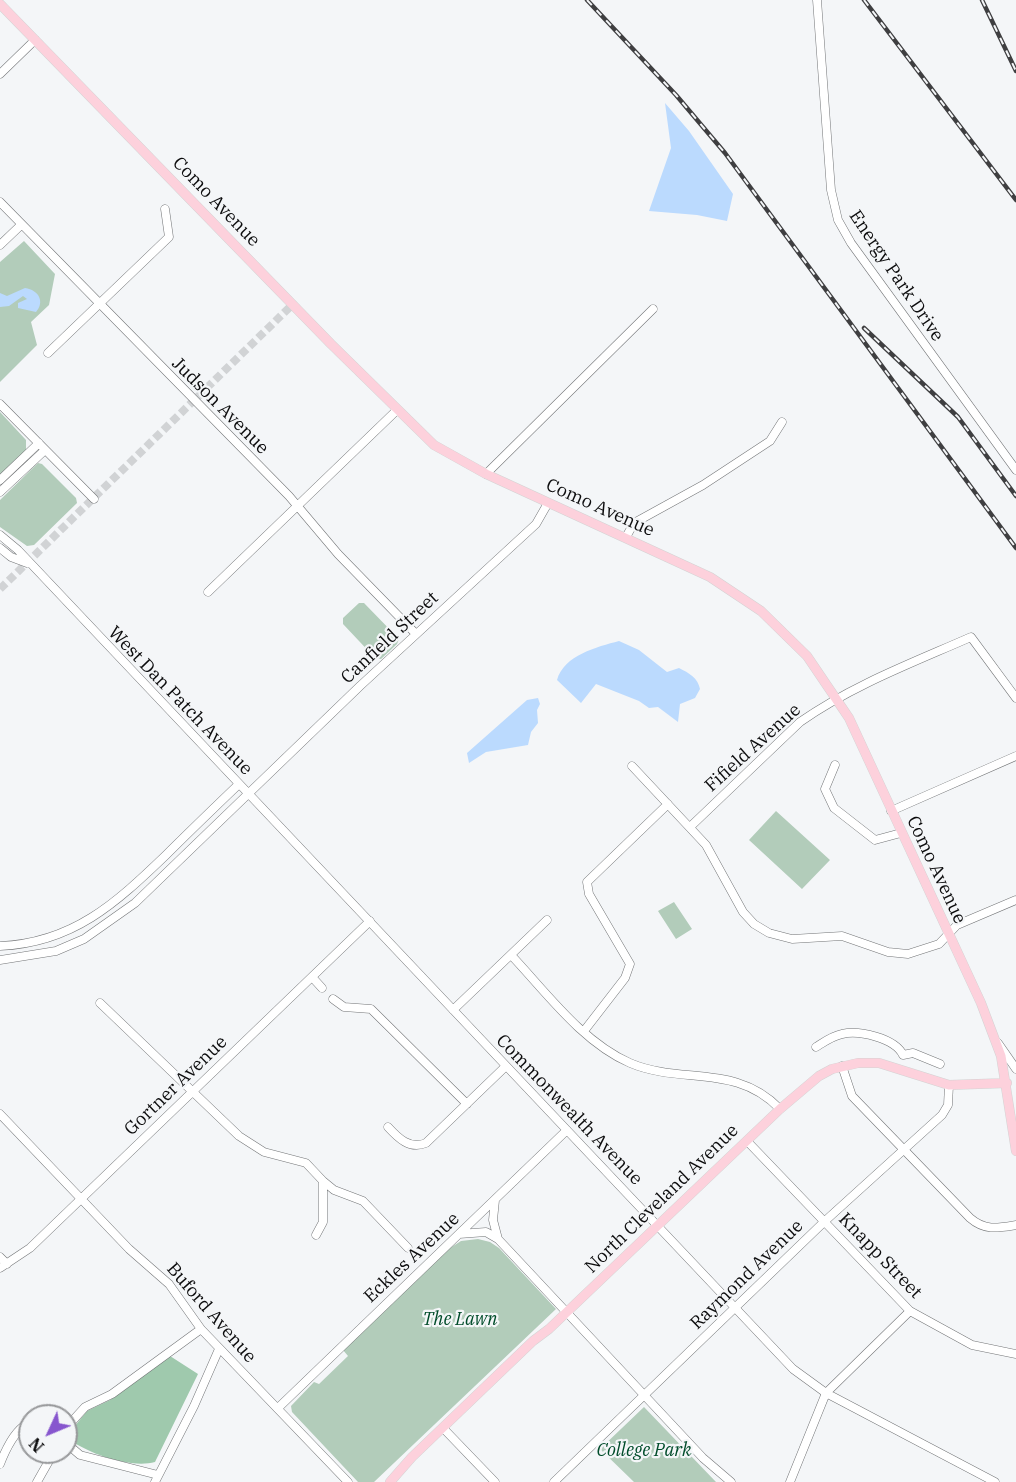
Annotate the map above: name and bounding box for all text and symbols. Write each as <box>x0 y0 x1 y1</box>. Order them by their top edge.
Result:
street label: Como Avenue <box>168 153 264 251</box>
street label: Energy Park Drive <box>844 206 948 346</box>
street label: Judson Avenue <box>167 353 273 459</box>
street label: Como Avenue <box>542 474 658 542</box>
street label: Canfield Street <box>337 587 443 689</box>
street label: West Dan Patch Avenue <box>103 622 257 780</box>
street label: Fifield Avenue <box>701 699 805 797</box>
street label: Como Avenue <box>902 813 970 927</box>
street label: Commonwealth Avenue <box>491 1030 647 1190</box>
street label: Gortner Avenue <box>120 1032 232 1140</box>
street label: North Cleveland Avenue <box>581 1120 743 1278</box>
street label: Eckles Avenue <box>360 1208 464 1308</box>
street label: Knapp Street <box>834 1209 926 1303</box>
street label: Raymond Avenue <box>686 1216 808 1334</box>
street label: Buford Avenue <box>162 1259 260 1367</box>
park label: The Lawn <box>423 1309 497 1331</box>
north arrow <box>18 1404 78 1464</box>
text: N <box>25 1434 48 1457</box>
park label: College Park <box>596 1440 692 1462</box>

